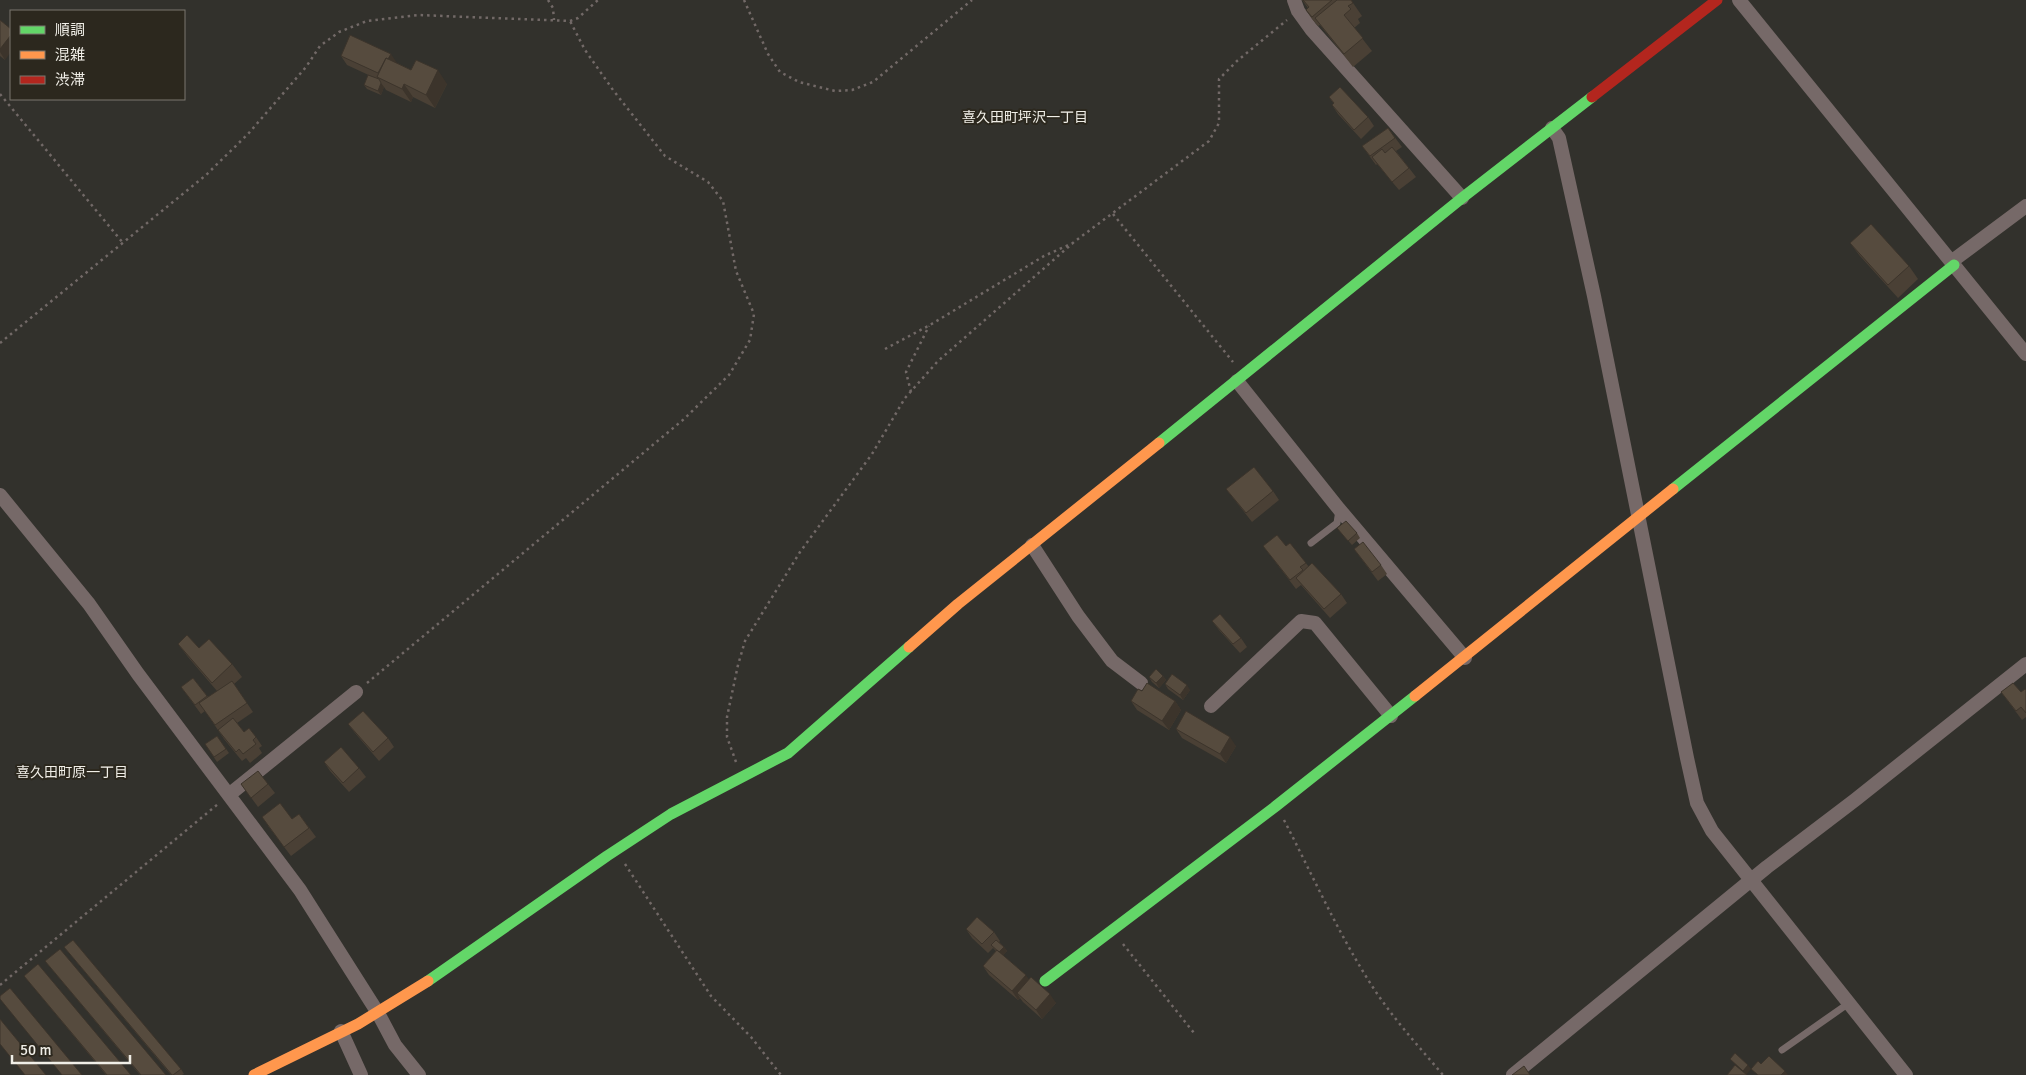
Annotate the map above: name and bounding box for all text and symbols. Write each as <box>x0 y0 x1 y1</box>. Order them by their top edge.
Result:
legend <box>10 10 185 100</box>
text: 順調 <box>55 21 85 39</box>
text: 混雑 <box>55 46 85 64</box>
text: 渋滞 <box>55 71 85 89</box>
district label: 喜久田町坪沢一丁目 <box>962 109 1088 126</box>
district label: 喜久田町原一丁目 <box>16 764 128 781</box>
scale bar <box>12 1032 130 1064</box>
text: 50 m <box>20 1041 51 1059</box>

